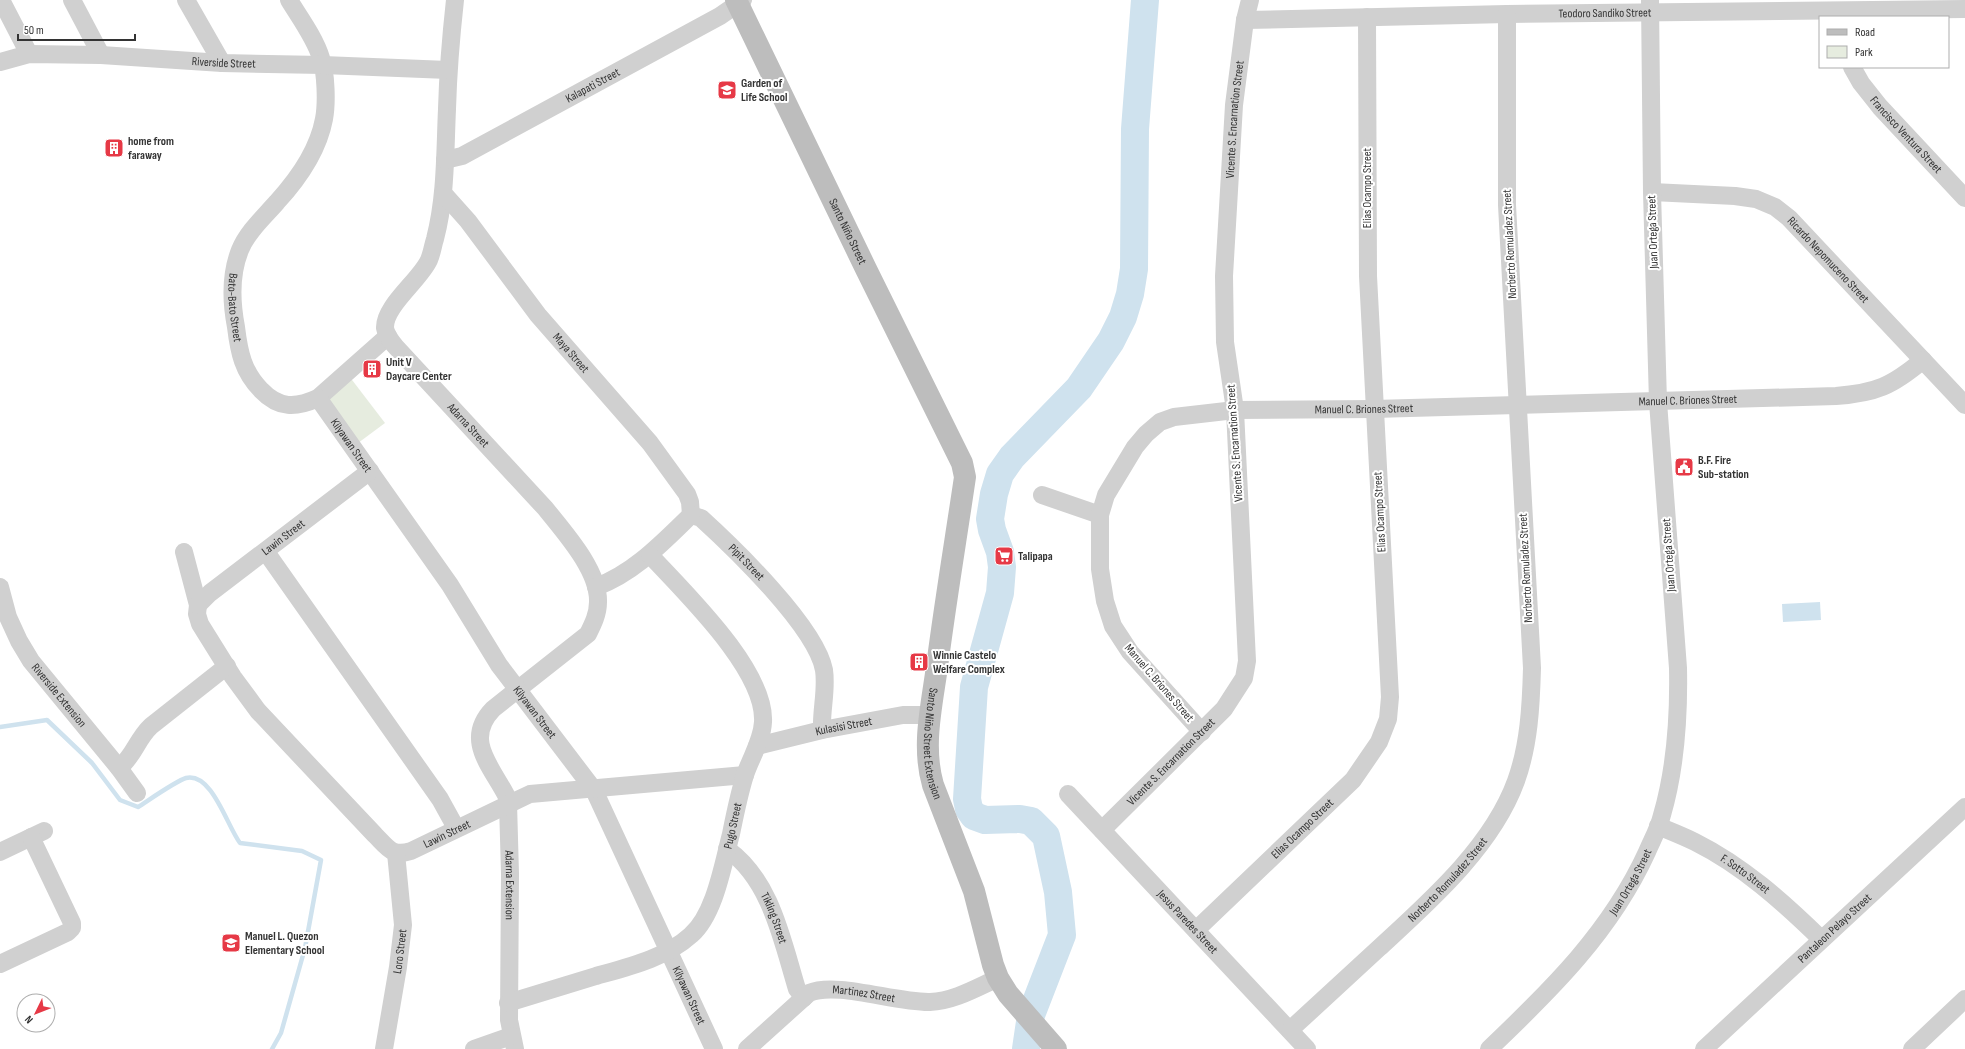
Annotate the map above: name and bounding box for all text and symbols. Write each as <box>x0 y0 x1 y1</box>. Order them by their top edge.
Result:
street label: Teodoro Sandiko Street <box>1558 5 1652 21</box>
scale bar <box>18 16 135 42</box>
legend <box>1819 16 1949 68</box>
text: 50 m <box>24 23 44 38</box>
text: Road <box>1855 25 1875 40</box>
text: Park <box>1855 45 1873 60</box>
street label: Riverside Street <box>191 54 256 71</box>
street label: Vicente S. Encarnation Street <box>1222 59 1247 179</box>
street label: Kalapati Street <box>563 64 623 106</box>
place label: Garden of Life School <box>741 76 787 105</box>
school or university icon: Garden of Life School <box>716 79 738 101</box>
street label: Francisco Ventura Street <box>1867 93 1946 177</box>
place label: home from faraway <box>128 134 174 163</box>
building icon: home from faraway <box>103 137 125 159</box>
street label: Elias Ocampo Street <box>1360 147 1375 228</box>
street label: Norberto Romuladez Street <box>1500 188 1520 299</box>
street label: Juan Ortega Street <box>1644 195 1662 270</box>
street label: Santo Niño Street <box>826 196 870 267</box>
street label: Ricardo Nepomuceno Street <box>1784 213 1873 306</box>
street label: Bato-Bato Street <box>225 272 246 343</box>
street label: Maya Street <box>550 330 593 376</box>
place label: Unit V Daycare Center <box>386 355 452 384</box>
building icon: Unit V Daycare Center <box>361 358 383 380</box>
street label: Vicente S. Encarnation Street <box>1223 383 1247 502</box>
street label: Manuel C. Briones Street <box>1638 391 1738 409</box>
street label: Adarna Street <box>443 399 493 451</box>
street label: Manuel C. Briones Street <box>1315 400 1414 417</box>
street label: Kilyawan Street <box>327 415 376 476</box>
place label: B.F. Fire Sub-station <box>1698 453 1749 482</box>
public building icon: B.F. Fire Sub-station <box>1673 456 1695 478</box>
street label: Elias Ocampo Street <box>1370 471 1390 553</box>
street label: Norberto Romuladez Street <box>1516 512 1536 623</box>
street label: Lawin Street <box>259 516 308 558</box>
street label: Juan Ortega Street <box>1659 517 1679 593</box>
street label: Pipit Street <box>725 541 768 584</box>
supermarket icon: Talipapa <box>993 545 1015 567</box>
place label: Talipapa <box>1018 549 1053 564</box>
street label: Manuel C. Briones Street <box>1121 641 1197 725</box>
place label: Winnie Castelo Welfare Complex <box>933 648 1005 677</box>
building icon: Winnie Castelo Welfare Complex <box>908 651 930 673</box>
street label: Riverside Extension <box>28 660 90 730</box>
street label: Kilyawan Street <box>510 683 560 742</box>
street label: Santo Niño Street Extension <box>920 687 945 801</box>
street label: Kulasisi Street <box>814 713 874 739</box>
street label: Vicente S. Encarnation Street <box>1124 715 1218 809</box>
street label: Elias Ocampo Street <box>1268 795 1337 862</box>
street label: Pugo Street <box>720 801 745 850</box>
street label: Lawin Street <box>421 816 473 851</box>
street label: Norberto Romuladez Street <box>1405 834 1491 925</box>
street label: Juan Ortega Street <box>1605 846 1655 919</box>
street label: Adarna Extension <box>502 849 518 920</box>
street label: F. Sotto Street <box>1718 851 1773 897</box>
street label: Jesus Paredes Street <box>1153 886 1221 957</box>
street label: Tikling Street <box>757 890 791 946</box>
street label: Pantaleon Pelayo Street <box>1794 890 1875 966</box>
street label: Loro Street <box>389 928 410 975</box>
place label: Manuel L. Quezon Elementary School <box>245 929 325 958</box>
school or university icon: Manuel L. Quezon Elementary School <box>220 932 242 954</box>
street label: Kilyawan Street <box>669 964 709 1027</box>
street label: Martinez Street <box>832 982 897 1006</box>
north arrow <box>16 993 56 1033</box>
text: N <box>22 1013 36 1026</box>

